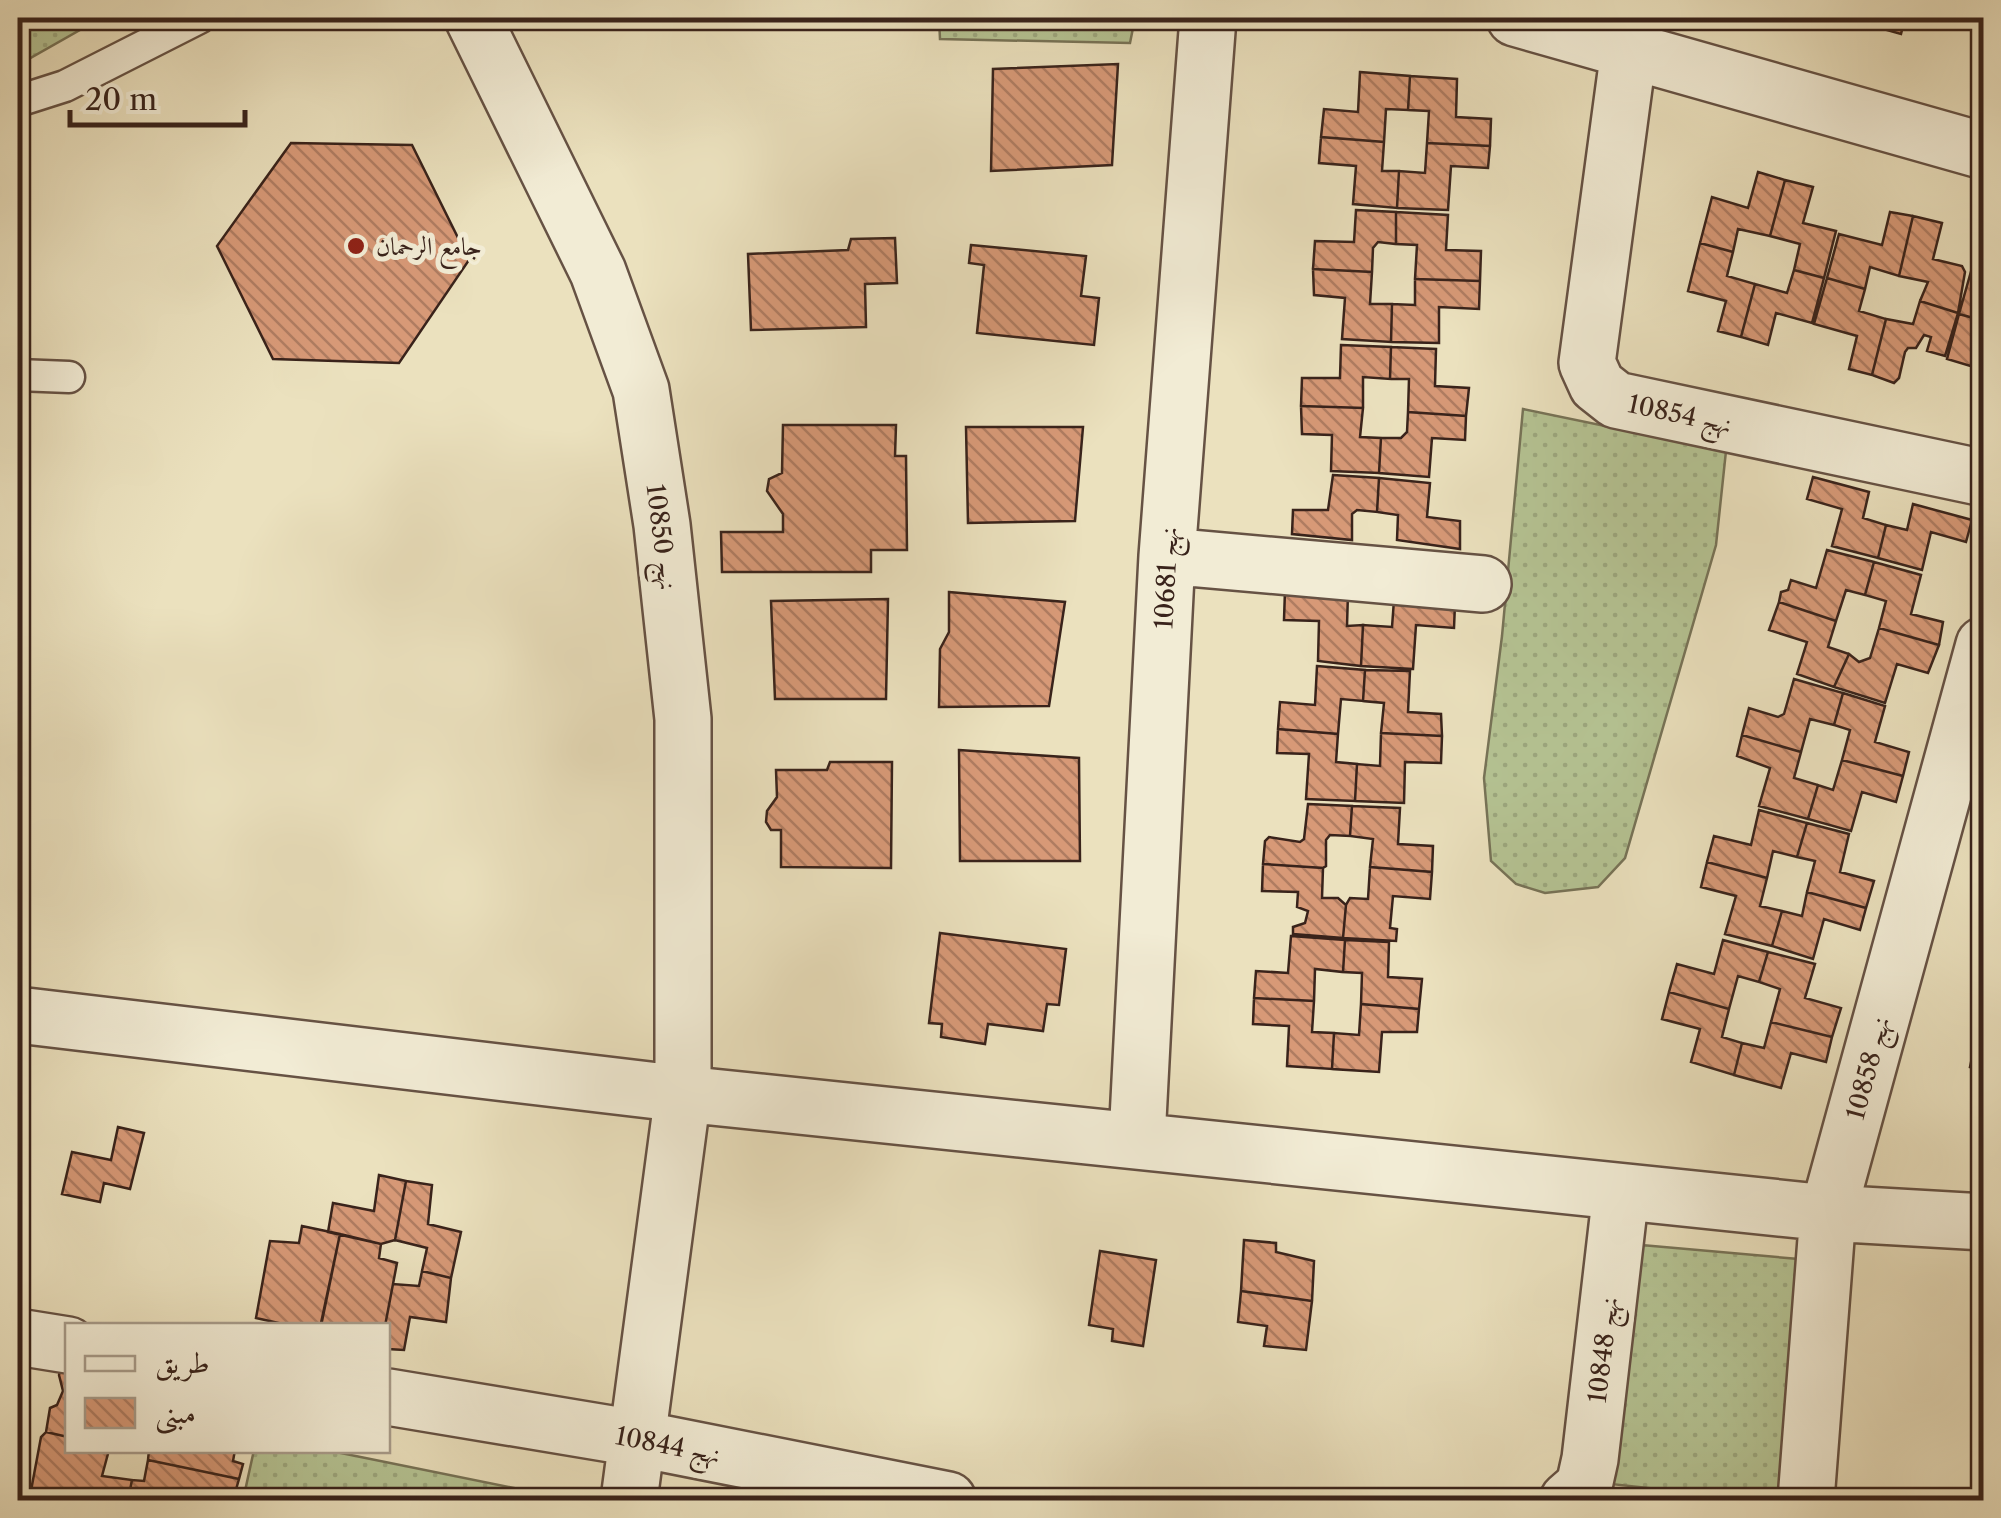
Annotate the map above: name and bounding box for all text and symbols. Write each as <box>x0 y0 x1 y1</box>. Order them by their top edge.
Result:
scale bar <box>70 65 245 127</box>
text: 20 m <box>85 81 157 118</box>
place label: جامع الرحمان <box>376 231 482 269</box>
marker: جامع الرحمان <box>345 235 367 257</box>
street label: نهج 10854 <box>1624 388 1735 447</box>
street label: نهج 10850 <box>633 482 683 593</box>
street label: نهج 10681 <box>1148 526 1192 630</box>
street label: نهج 10858 <box>1840 1013 1904 1125</box>
street label: نهج 10848 <box>1582 1295 1632 1406</box>
legend <box>65 1323 390 1453</box>
text: طريق <box>155 1344 210 1382</box>
text: مبنى <box>155 1394 196 1435</box>
street label: نهج 10844 <box>612 1420 723 1478</box>

